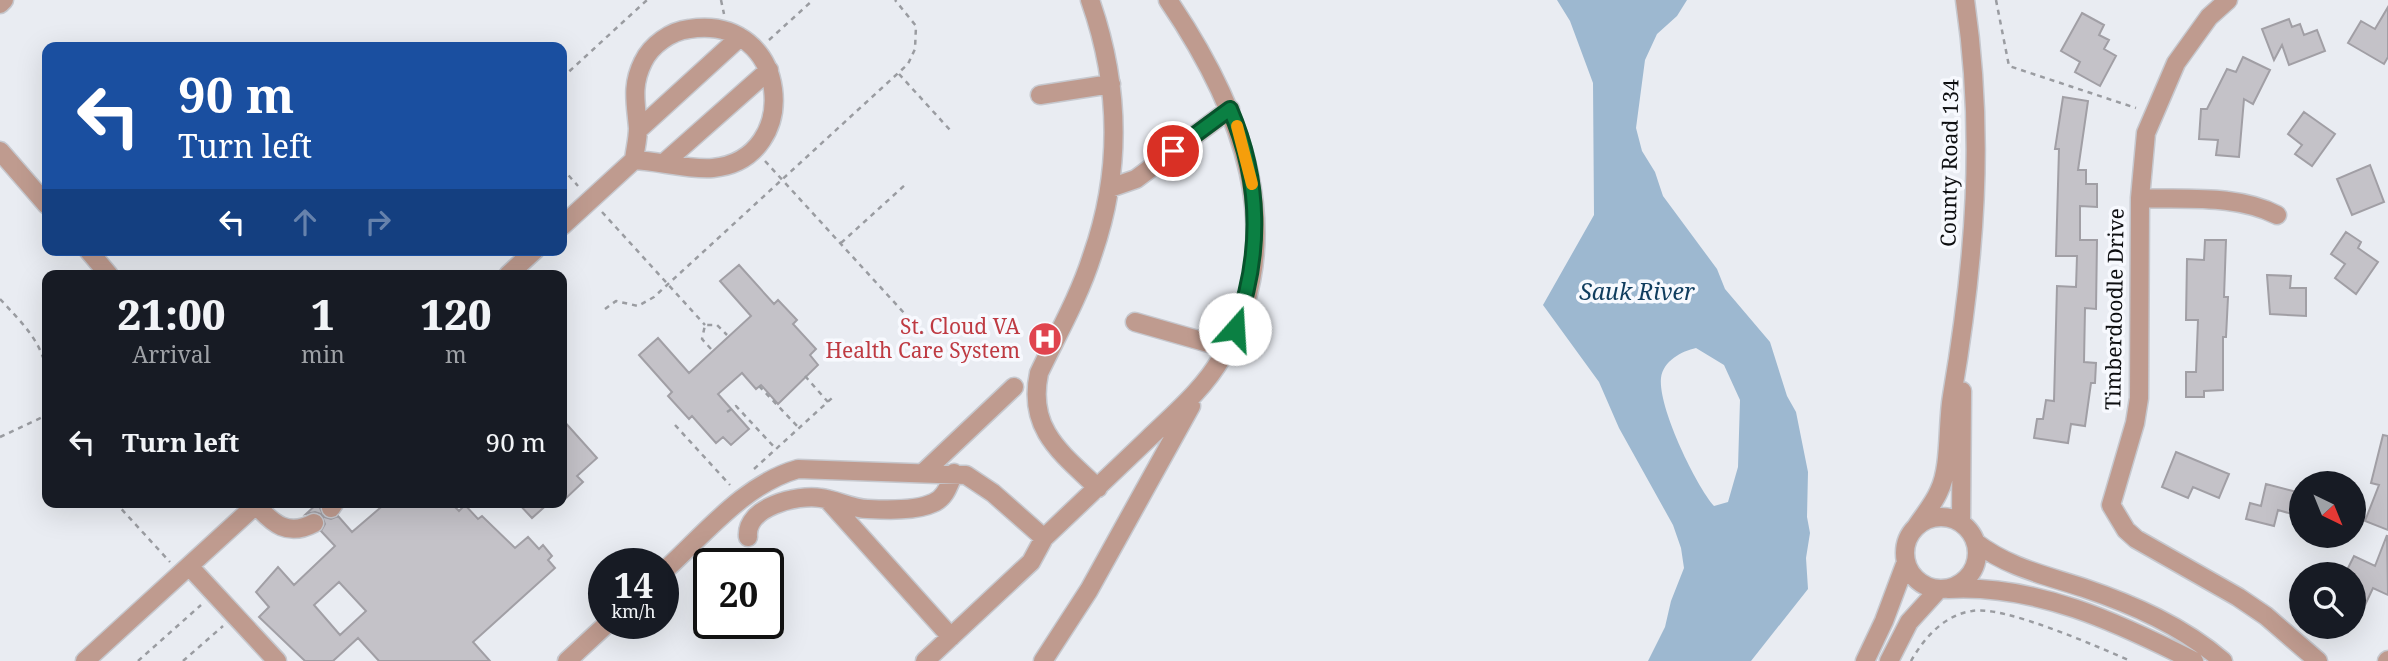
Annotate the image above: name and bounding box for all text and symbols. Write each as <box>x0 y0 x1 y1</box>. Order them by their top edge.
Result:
text: 90 m <box>178 61 294 127</box>
icon: left <box>63 70 154 161</box>
street label: County Road 134 <box>1934 79 1964 247</box>
pin <box>1143 121 1203 181</box>
text: Turn left <box>178 124 312 167</box>
icon: arrive <box>1154 132 1192 170</box>
icon: left <box>213 203 251 241</box>
icon: ahead <box>286 203 324 241</box>
icon: right <box>359 203 397 241</box>
street label: Timberdoodle Drive <box>2098 208 2130 410</box>
water label: Sauk River <box>1579 275 1695 307</box>
text: 21:00 <box>117 285 226 342</box>
text: 1 <box>311 285 335 342</box>
text: 120 <box>420 285 492 342</box>
position arrow <box>1198 292 1272 366</box>
place label: St. Cloud VA Health Care System <box>825 312 1020 364</box>
hospital icon: St. Cloud VA Health Care System <box>1026 320 1064 358</box>
text: Arrival <box>132 338 211 370</box>
text: min <box>301 338 345 370</box>
text: m <box>445 338 467 370</box>
icon: left <box>63 423 101 461</box>
text: Turn left <box>122 424 239 460</box>
text: 90 m <box>486 424 546 460</box>
north arrow <box>2289 471 2366 548</box>
map controls <box>2289 471 2366 639</box>
speed limit sign: 20 <box>693 548 784 639</box>
text: 14 <box>614 561 653 608</box>
button: search <box>2289 562 2366 639</box>
text: km/h <box>611 599 656 623</box>

